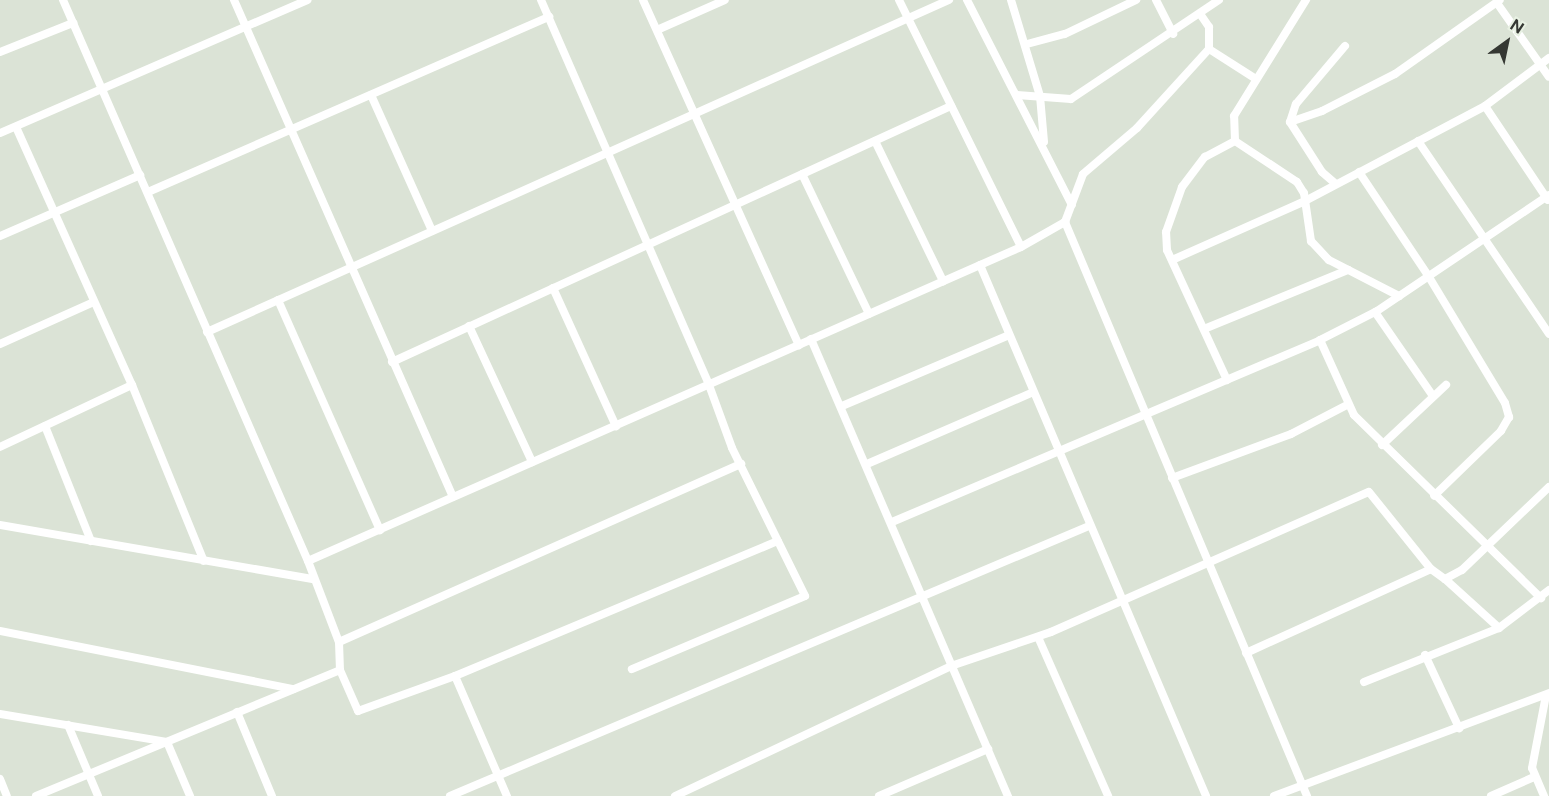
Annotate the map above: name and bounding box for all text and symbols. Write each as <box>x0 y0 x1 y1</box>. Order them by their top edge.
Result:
north arrow <box>1477 12 1537 72</box>
text: N <box>1507 15 1527 38</box>

